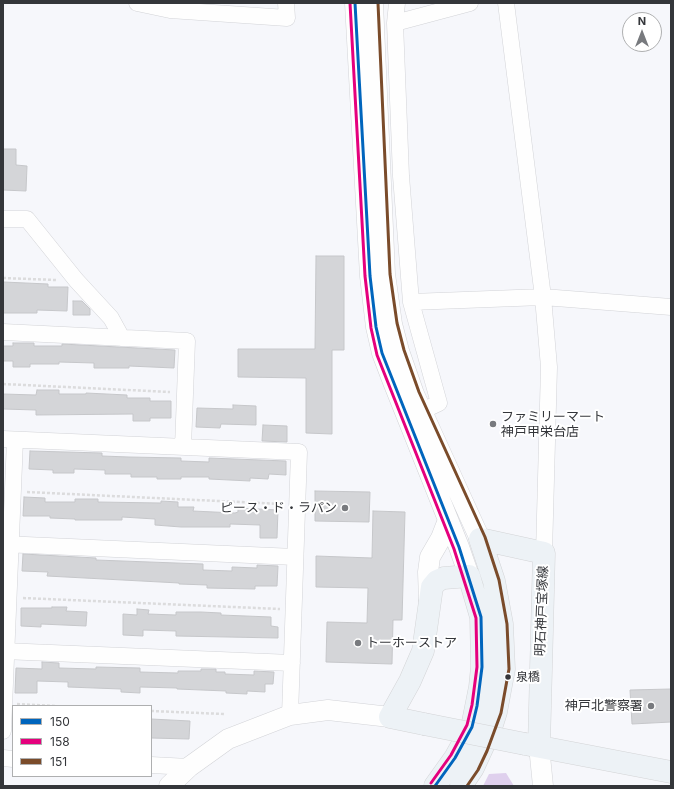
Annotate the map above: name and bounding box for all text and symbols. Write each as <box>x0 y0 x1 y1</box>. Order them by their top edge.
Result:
north arrow <box>622 12 662 52</box>
text: N <box>638 14 646 28</box>
place label: ファミリーマート 神戸甲栄台店 <box>501 409 605 440</box>
marker: ファミリーマート 神戸甲栄台店 <box>488 419 498 429</box>
place label: ピース・ド・ラパン <box>220 500 337 516</box>
marker: ピース・ド・ラパン <box>340 503 350 513</box>
street label: 明石神戸宝塚線 <box>533 565 551 657</box>
place label: トーホーストア <box>366 635 457 651</box>
marker: トーホーストア <box>353 638 363 648</box>
place label: 泉橋 <box>516 670 540 684</box>
marker: 泉橋 <box>503 672 513 682</box>
place label: 神戸北警察署 <box>565 698 643 714</box>
marker: 神戸北警察署 <box>646 701 656 711</box>
legend <box>12 705 152 777</box>
text: 150 <box>50 714 70 729</box>
text: 158 <box>50 734 70 749</box>
text: 151 <box>50 754 67 769</box>

